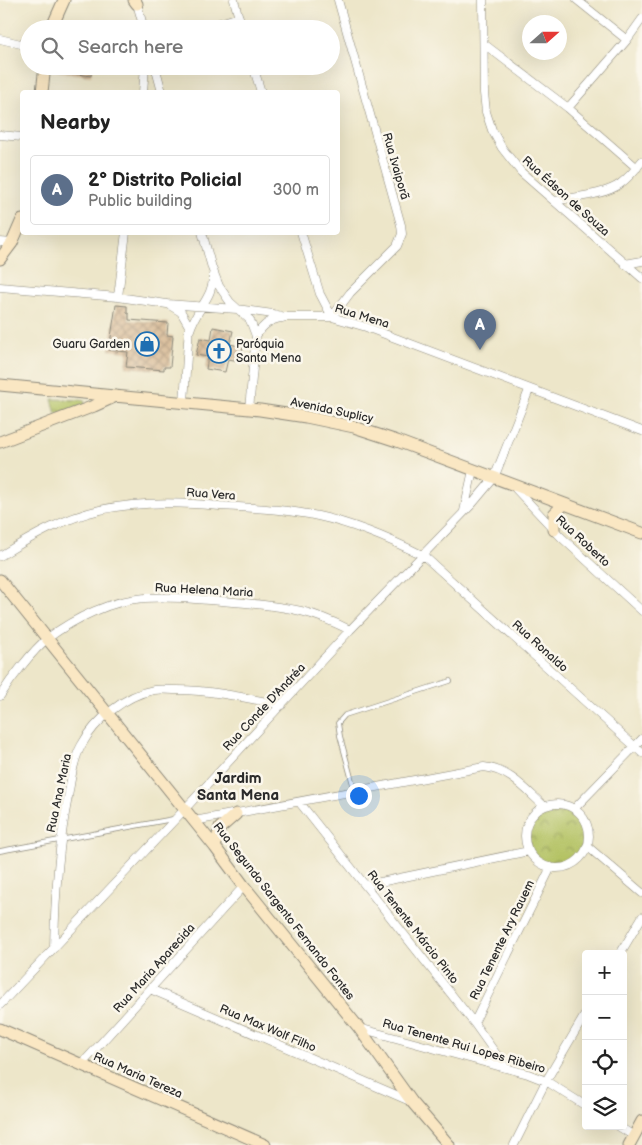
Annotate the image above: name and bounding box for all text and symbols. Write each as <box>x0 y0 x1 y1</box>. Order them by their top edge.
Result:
north arrow <box>522 15 567 60</box>
search box <box>20 20 340 75</box>
icon: search <box>38 34 66 62</box>
text: Search here <box>78 36 183 59</box>
text: Nearby <box>40 110 110 135</box>
street label: Rua Ivaiporã <box>379 131 412 201</box>
street label: Rua Édson de Souza <box>519 152 613 240</box>
text: 2º Distrito Policial <box>88 169 242 192</box>
text: A <box>52 181 62 200</box>
text: 300 m <box>273 181 319 200</box>
text: Public building <box>88 192 192 211</box>
street label: Rua Mena <box>333 301 391 332</box>
pin: A <box>464 309 496 350</box>
shop icon: Guaru Garden <box>134 331 160 357</box>
place label: Guaru Garden <box>53 337 130 352</box>
place label: Paróquia Santa Mena <box>236 337 301 366</box>
church icon: Paróquia Santa Mena <box>206 338 232 364</box>
street label: Avenida Suplicy <box>289 394 375 427</box>
street label: Rua Vera <box>186 485 236 504</box>
street label: Rua Roberto <box>552 512 613 571</box>
street label: Rua Helena Maria <box>154 580 254 601</box>
street label: Rua Ronaldo <box>508 617 571 676</box>
street label: Rua Conde D'Andréa <box>220 660 309 754</box>
street label: Rua Ana Maria <box>44 752 75 834</box>
district label: Jardim Santa Mena <box>197 769 279 805</box>
your location <box>346 783 372 809</box>
street label: Rua Segundo Sargento Fernando Fontes <box>210 820 358 1003</box>
street label: Rua Tenente Márcio Pinto <box>364 868 462 987</box>
street label: Rua Tenente Ary Rauem <box>467 878 538 1003</box>
street label: Rua Maria Aparecida <box>110 921 198 1016</box>
map controls <box>582 950 627 1130</box>
button: + <box>582 950 627 995</box>
button: − <box>582 995 627 1040</box>
street label: Rua Max Wolf Filho <box>217 1001 319 1056</box>
street label: Rua Tenente Rui Lopes Ribeiro <box>381 1016 547 1077</box>
button: locate <box>582 1040 627 1085</box>
street label: Rua Maria Tereza <box>91 1049 185 1102</box>
button: layers <box>582 1085 627 1130</box>

